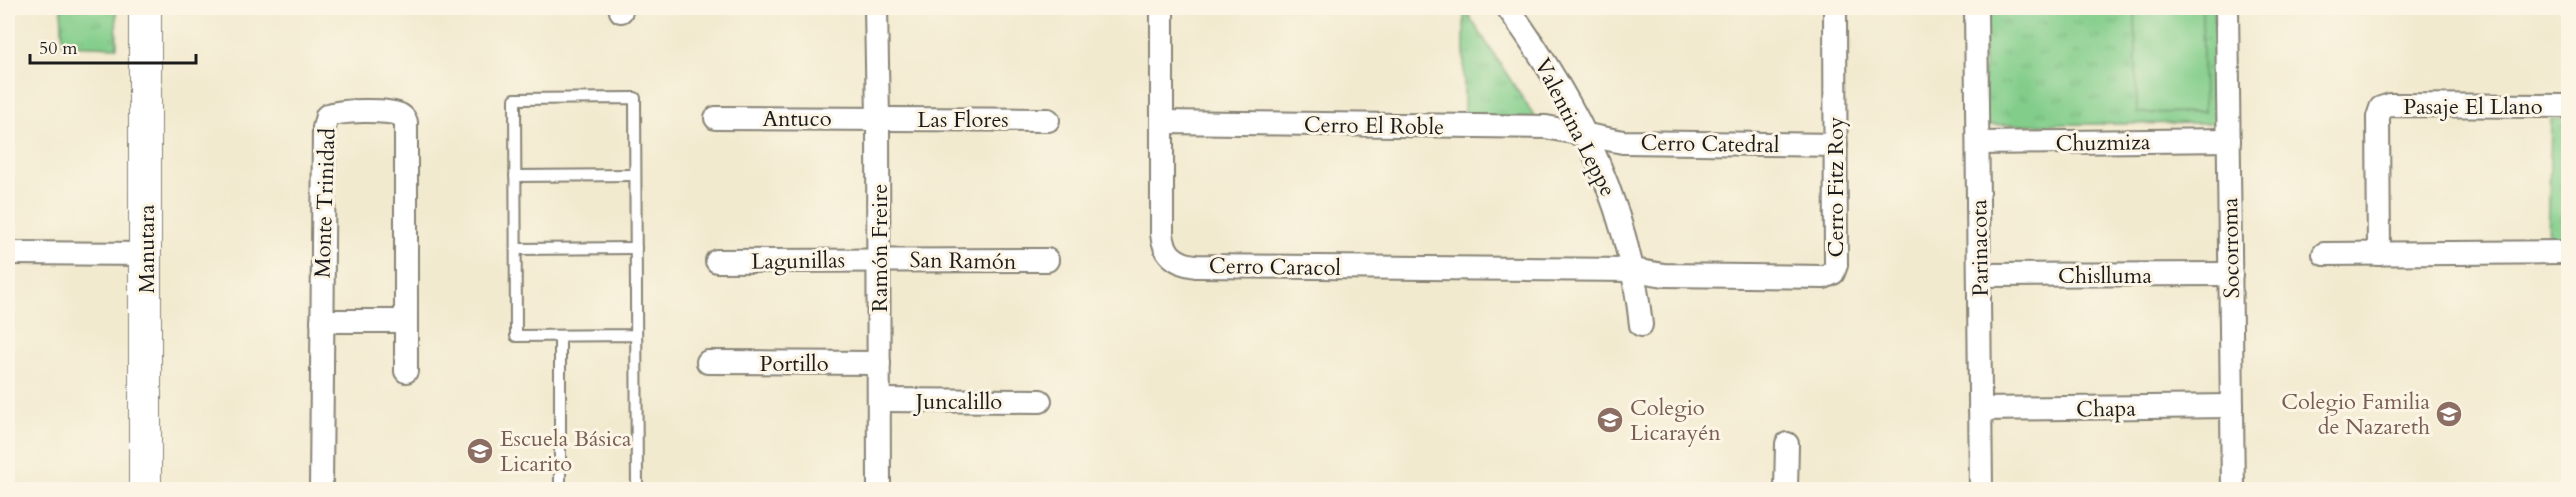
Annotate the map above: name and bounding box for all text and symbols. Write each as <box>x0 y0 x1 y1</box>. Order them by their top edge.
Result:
scale bar <box>30 27 196 65</box>
text: 50 m <box>39 36 78 61</box>
street label: Valentina Leppe <box>1527 53 1623 202</box>
street label: Pasaje El Llano <box>2403 92 2543 122</box>
street label: Antuco <box>762 104 832 134</box>
street label: Las Flores <box>917 105 1009 135</box>
street label: Cerro El Roble <box>1304 110 1444 142</box>
street label: Cerro Fitz Roy <box>1821 116 1851 257</box>
street label: Monte Trinidad <box>307 127 343 278</box>
street label: Chuzmiza <box>2055 127 2151 159</box>
street label: Cerro Catedral <box>1640 128 1780 160</box>
street label: Ramón Freire <box>865 184 895 312</box>
street label: Socorroma <box>2215 197 2247 299</box>
street label: Parinacota <box>1964 199 1996 297</box>
street label: Manutara <box>132 204 162 293</box>
street label: Lagunillas <box>751 245 845 277</box>
street label: San Ramón <box>909 245 1017 277</box>
street label: Cerro Caracol <box>1209 251 1342 283</box>
street label: Chislluma <box>2058 261 2152 291</box>
street label: Portillo <box>759 349 829 379</box>
street label: Juncalillo <box>913 387 1002 417</box>
place label: Colegio Familia de Nazareth <box>2281 387 2430 442</box>
place label: Colegio Licarayén <box>1630 393 1721 448</box>
street label: Chapa <box>2076 393 2137 425</box>
school or university icon: Colegio Familia de Nazareth <box>2434 399 2464 429</box>
school or university icon: Colegio Licarayén <box>1595 405 1625 435</box>
place label: Escuela Básica Licarito <box>500 424 632 479</box>
school or university icon: Escuela Básica Licarito <box>465 436 495 466</box>

